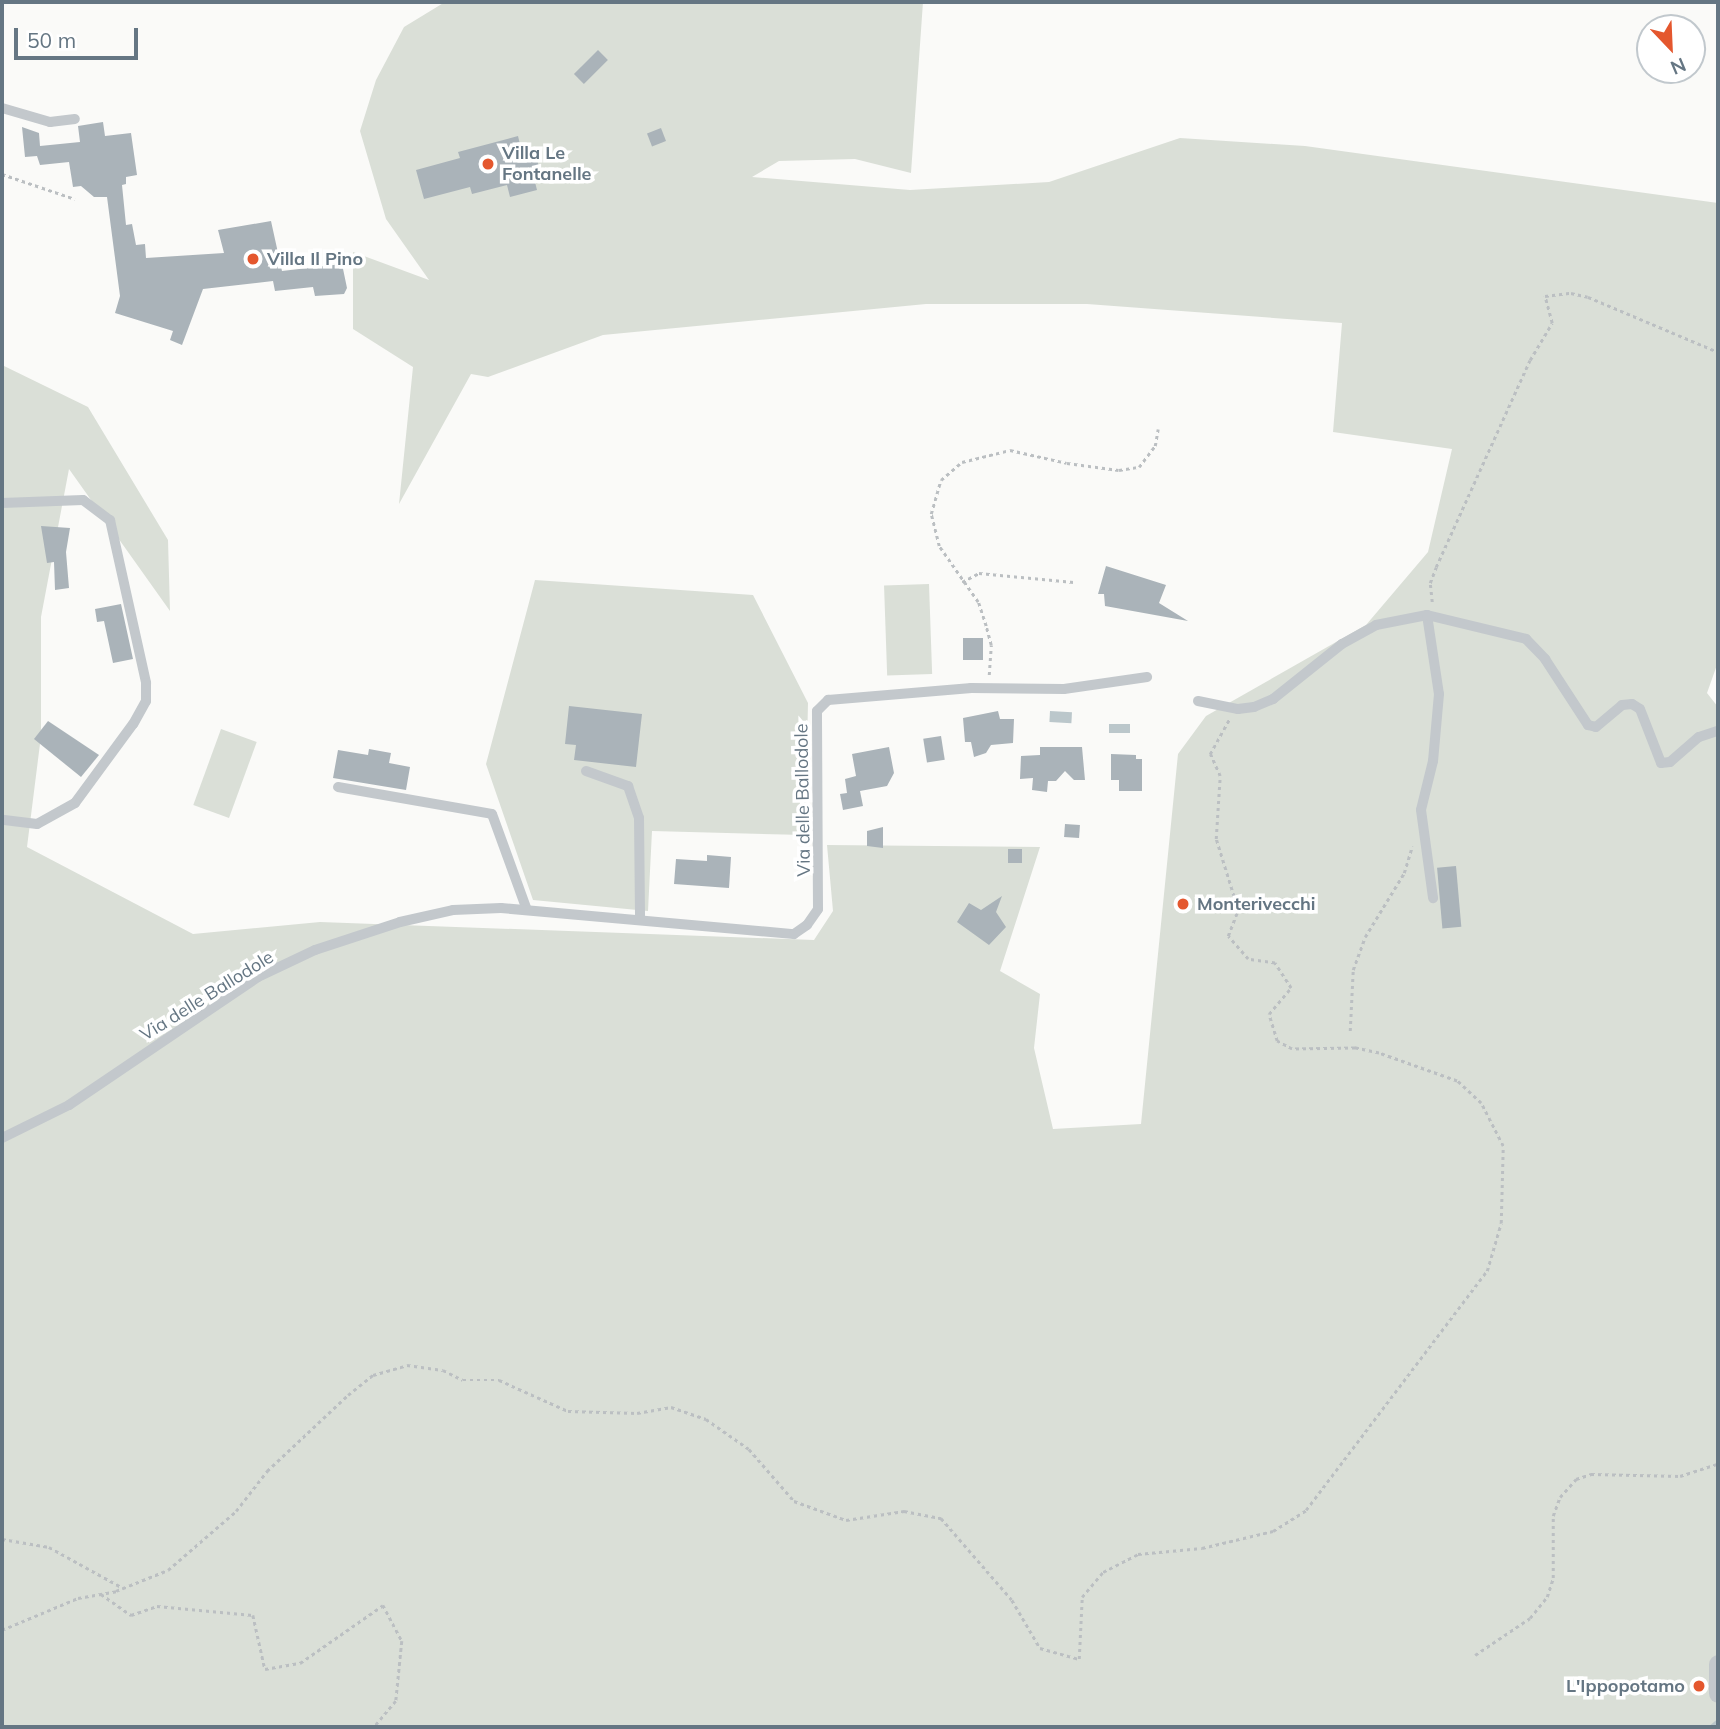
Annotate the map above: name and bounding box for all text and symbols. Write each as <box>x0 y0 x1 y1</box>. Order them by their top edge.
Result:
scale bar <box>18 14 142 58</box>
north arrow <box>1636 14 1706 84</box>
text: 50 m <box>27 27 76 53</box>
text: N <box>1667 53 1690 80</box>
place label: Villa Le Fontanelle <box>502 143 591 186</box>
marker: Villa Le Fontanelle <box>480 156 496 172</box>
place label: Villa Il Pino <box>267 248 363 270</box>
marker: Villa Il Pino <box>245 251 261 267</box>
street label: Via delle Ballodole <box>791 723 815 877</box>
place label: Monterivecchi <box>1197 893 1316 915</box>
marker: Monterivecchi <box>1175 896 1191 912</box>
street label: Via delle Ballodole <box>136 946 278 1046</box>
place label: L'Ippopotamo <box>1566 1675 1685 1697</box>
marker: L'Ippopotamo <box>1691 1678 1707 1694</box>

